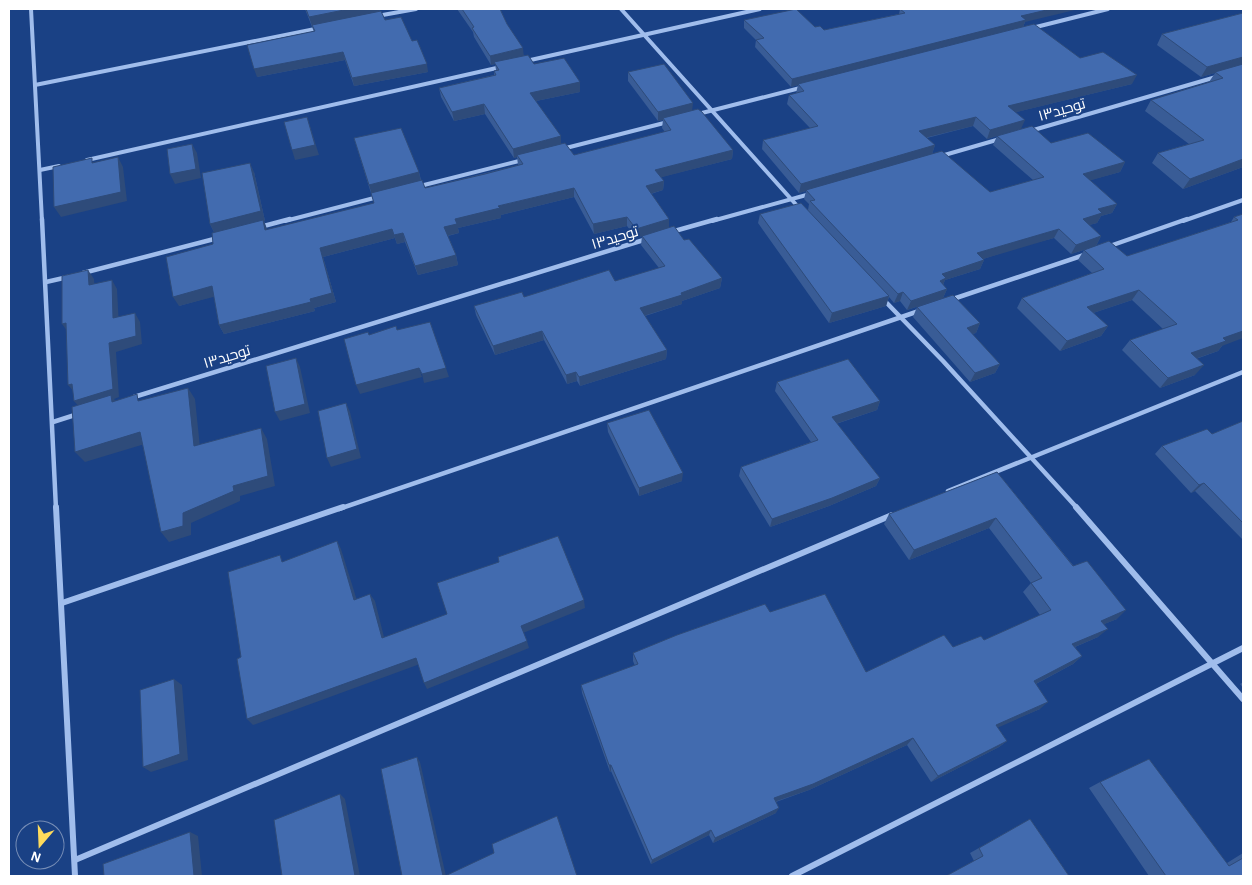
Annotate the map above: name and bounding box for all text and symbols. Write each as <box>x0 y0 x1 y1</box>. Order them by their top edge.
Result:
street label: توحید۱۳ <box>1037 96 1088 125</box>
street label: توحید۱۳ <box>590 224 641 253</box>
street label: توحید۱۳ <box>202 343 253 372</box>
north arrow <box>15 820 65 870</box>
text: N <box>29 848 43 865</box>

